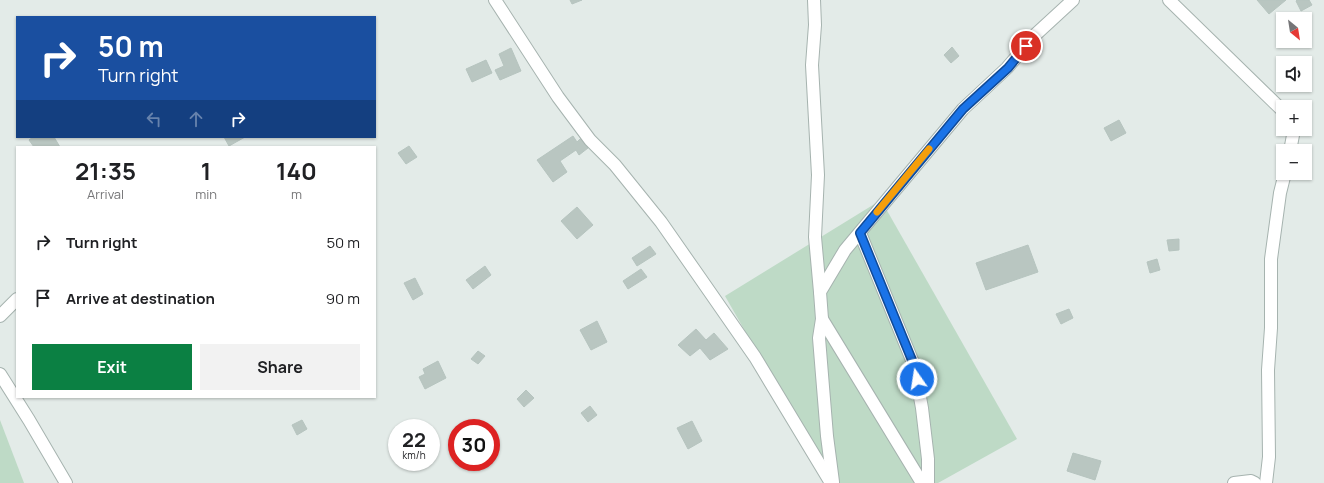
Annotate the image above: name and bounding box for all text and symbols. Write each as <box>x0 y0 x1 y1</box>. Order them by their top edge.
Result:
north arrow <box>1276 12 1312 48</box>
map controls <box>1276 12 1312 180</box>
text: 50 m <box>98 27 164 65</box>
pin <box>1009 29 1043 63</box>
icon: right <box>32 32 84 84</box>
icon: arrive <box>1015 35 1037 57</box>
button: sound <box>1276 56 1312 92</box>
text: Turn right <box>98 63 179 87</box>
button: + <box>1276 100 1312 136</box>
icon: left <box>143 108 165 130</box>
icon: ahead <box>185 108 207 130</box>
icon: right <box>227 108 249 130</box>
button: − <box>1276 144 1312 180</box>
text: 21:35 <box>75 154 136 187</box>
text: 1 <box>201 154 211 187</box>
text: 140 <box>276 154 317 187</box>
text: Arrival <box>87 185 124 203</box>
text: min <box>195 185 217 203</box>
text: m <box>291 185 302 203</box>
icon: right <box>32 231 54 253</box>
text: Turn right <box>66 232 137 253</box>
text: 50 m <box>326 232 360 253</box>
icon: arrive <box>32 287 54 309</box>
text: Arrive at destination <box>66 288 215 309</box>
text: 90 m <box>326 288 360 309</box>
button: Exit <box>32 344 192 390</box>
button: Share <box>200 344 360 390</box>
position arrow <box>896 358 938 400</box>
speed limit sign: 30 <box>448 419 500 471</box>
text: 22 <box>402 426 426 453</box>
text: km/h <box>402 448 426 462</box>

